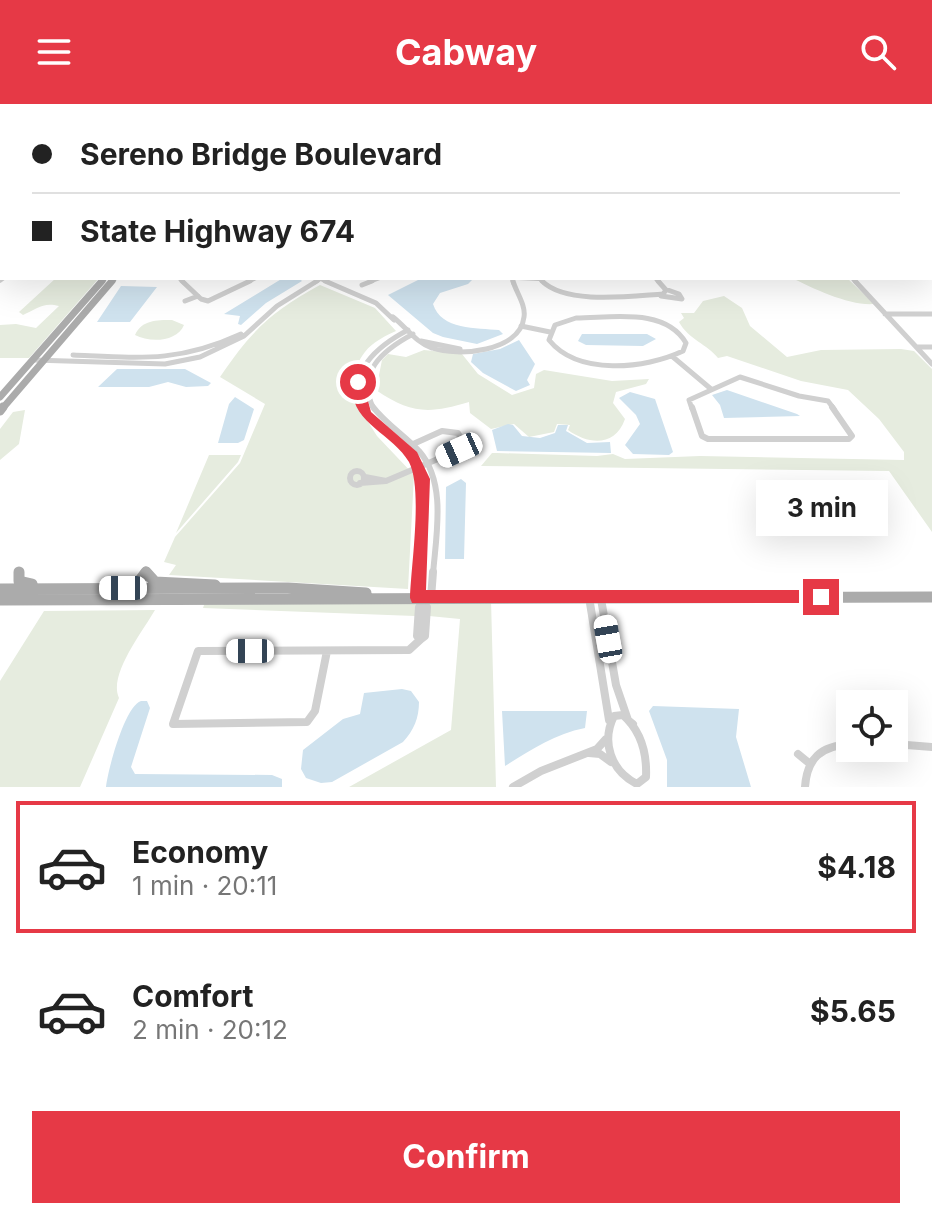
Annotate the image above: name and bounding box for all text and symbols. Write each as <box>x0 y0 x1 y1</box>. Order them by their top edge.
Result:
icon: menu <box>32 30 76 74</box>
text: Cabway <box>395 30 537 74</box>
icon: search <box>856 30 900 74</box>
text: Sereno Bridge Boulevard <box>80 136 442 172</box>
text: State Highway 674 <box>80 213 355 249</box>
route start <box>340 364 376 400</box>
car <box>432 429 486 471</box>
callout: 3 min <box>755 481 887 537</box>
text: 3 min <box>787 492 857 523</box>
car <box>99 576 147 600</box>
route end <box>803 579 839 615</box>
car <box>592 613 624 665</box>
car <box>226 639 274 663</box>
map controls <box>836 690 908 762</box>
button: locate <box>836 690 908 762</box>
icon: car <box>36 831 108 903</box>
text: Economy <box>132 834 268 870</box>
text: $4.18 <box>817 849 896 885</box>
text: 1 min · 20:11 <box>132 870 277 901</box>
icon: car <box>36 975 108 1047</box>
text: Comfort <box>132 978 253 1014</box>
text: $5.65 <box>810 993 896 1029</box>
text: 2 min · 20:12 <box>132 1014 288 1045</box>
button: Confirm <box>32 1111 900 1203</box>

